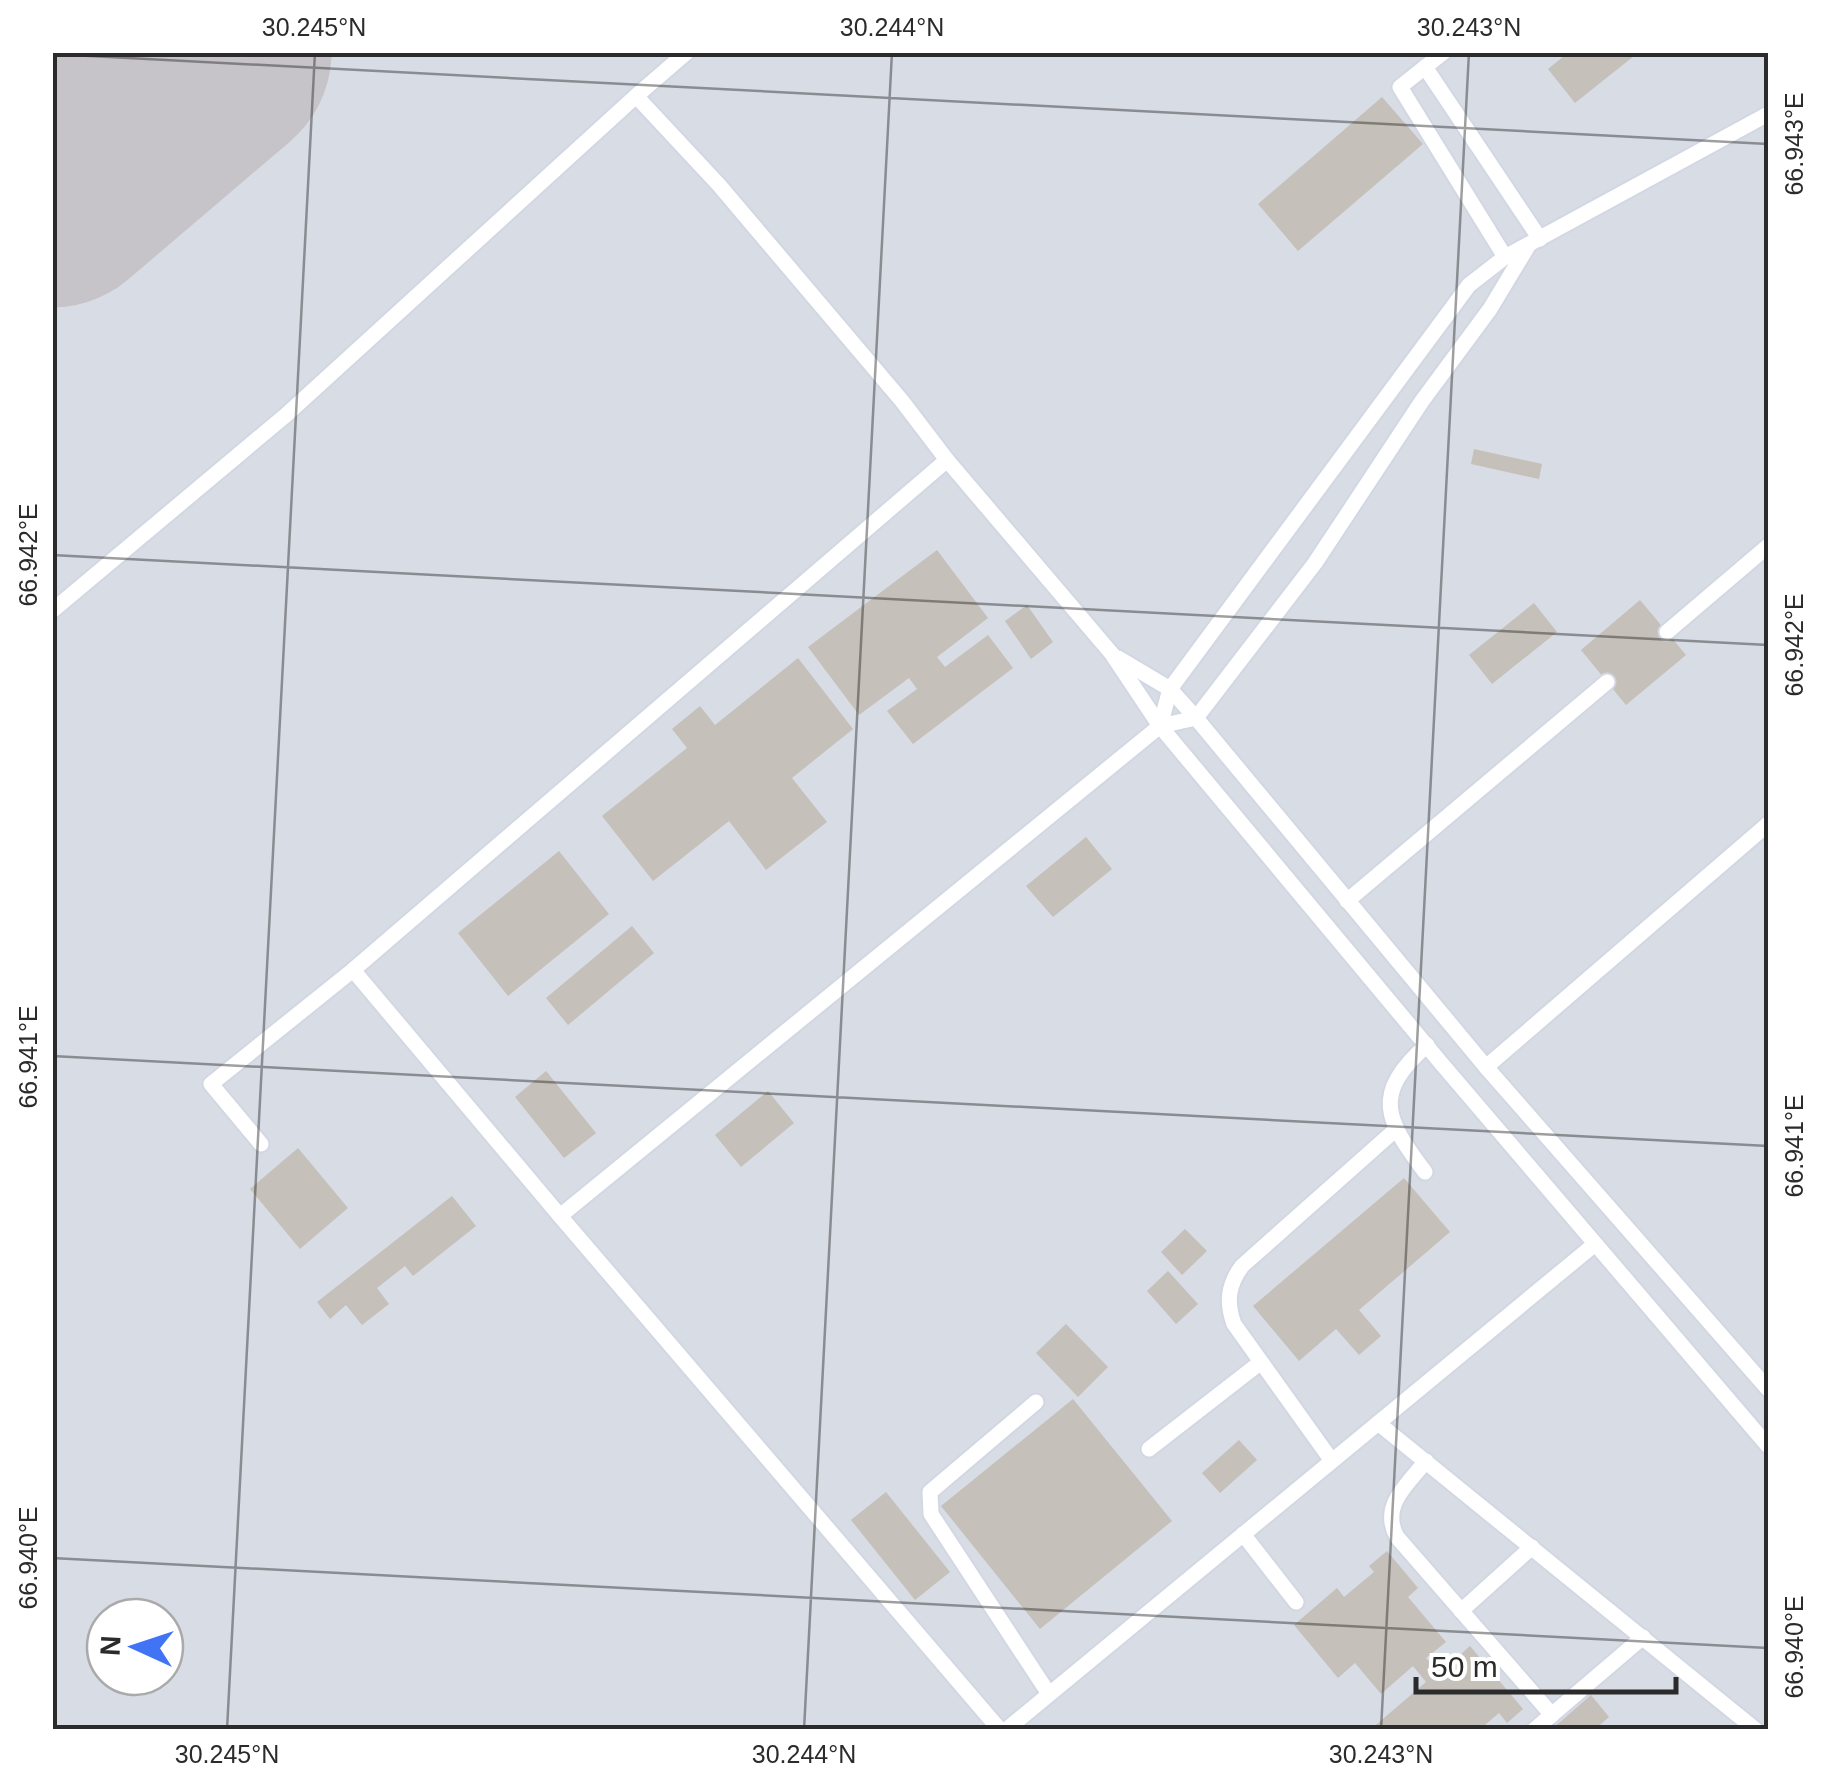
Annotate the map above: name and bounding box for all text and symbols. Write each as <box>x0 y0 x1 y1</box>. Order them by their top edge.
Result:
text: 30.245°N <box>262 13 366 41</box>
text: 30.244°N <box>840 13 944 41</box>
text: 30.243°N <box>1417 13 1521 41</box>
text: 66.943°E <box>1780 92 1808 196</box>
text: 66.942°E <box>14 503 42 607</box>
text: 66.942°E <box>1780 593 1808 697</box>
text: 66.941°E <box>14 1005 42 1109</box>
text: 66.941°E <box>1780 1094 1808 1198</box>
text: 66.940°E <box>14 1506 42 1610</box>
text: 66.940°E <box>1780 1595 1808 1699</box>
north arrow <box>85 1597 185 1697</box>
scale bar <box>1416 1632 1676 1694</box>
text: N <box>95 1635 127 1657</box>
text: 50 m <box>1431 1650 1498 1683</box>
text: 30.245°N <box>175 1740 279 1768</box>
text: 30.244°N <box>752 1740 856 1768</box>
text: 30.243°N <box>1329 1740 1433 1768</box>

